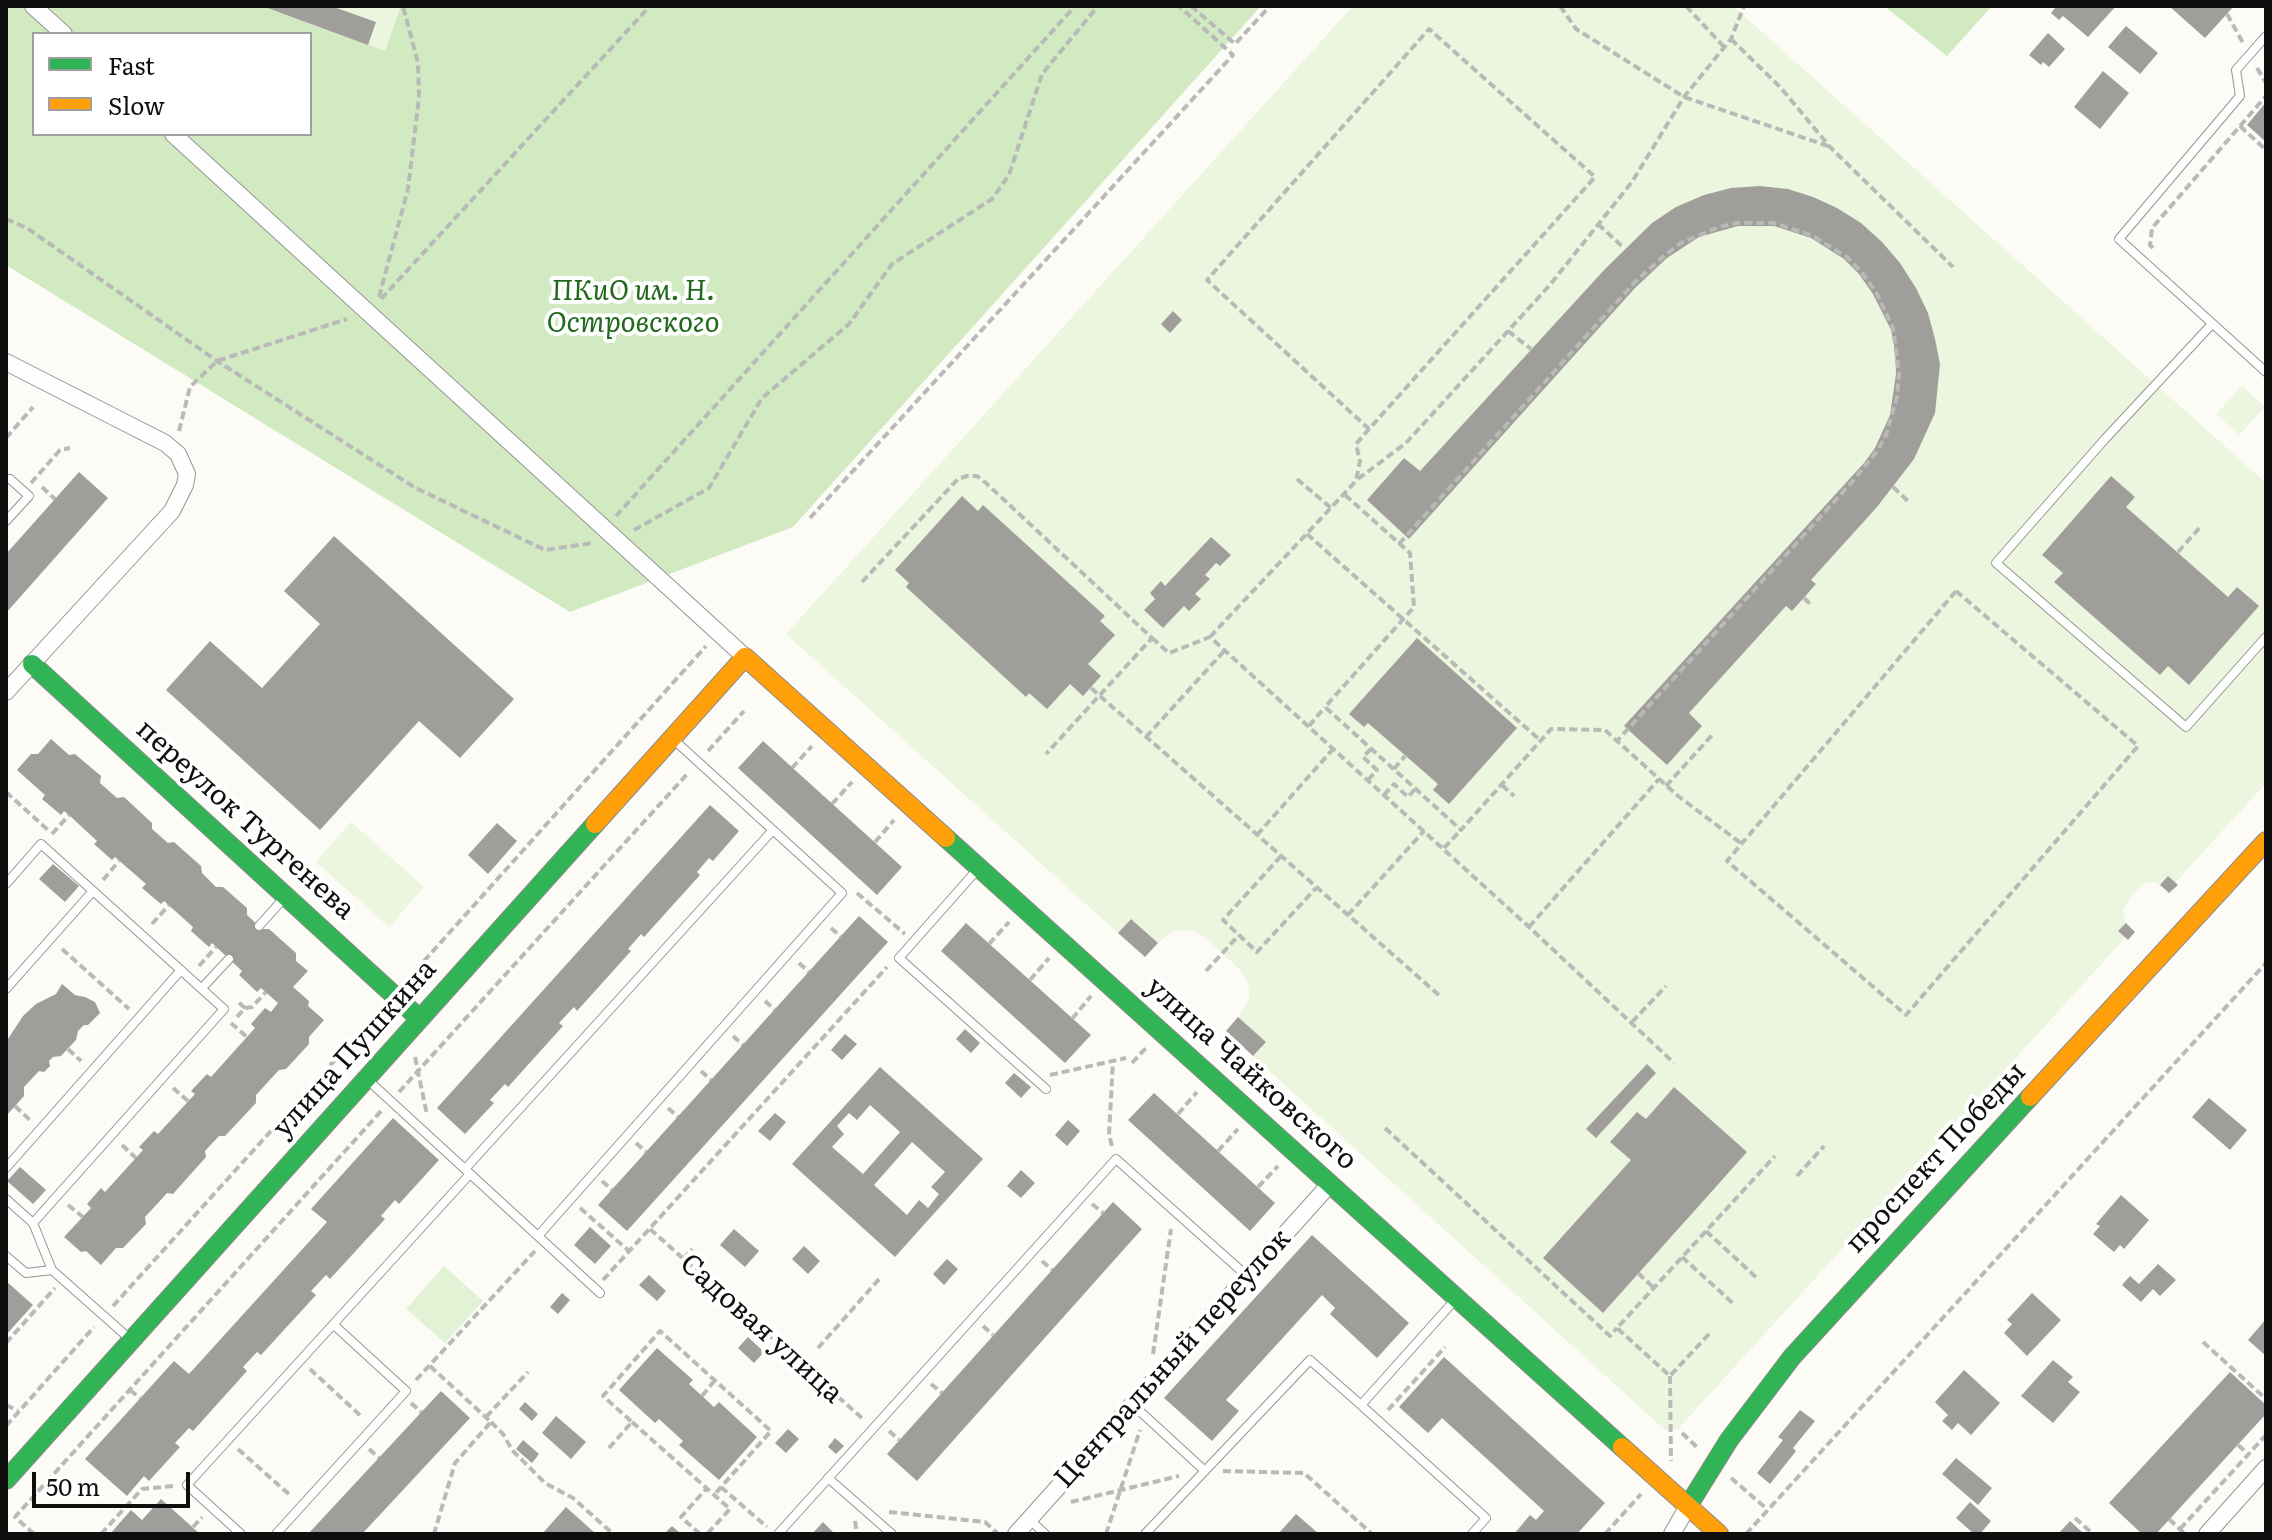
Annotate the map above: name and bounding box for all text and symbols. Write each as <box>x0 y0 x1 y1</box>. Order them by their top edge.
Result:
legend <box>32 32 312 136</box>
text: Fast <box>108 47 155 82</box>
text: Slow <box>108 87 165 122</box>
park label: ПКиО им. Н. Островского <box>546 275 720 341</box>
street label: переулок Тургенева <box>129 713 361 927</box>
street label: улица Пушкина <box>266 953 444 1145</box>
street label: улица Чайковского <box>1139 970 1363 1178</box>
street label: проспект Победы <box>1839 1056 2033 1260</box>
street label: Центральный переулок <box>1048 1223 1298 1495</box>
street label: Садовая улица <box>673 1247 849 1411</box>
scale bar <box>36 1456 194 1506</box>
text: 50 m <box>46 1468 100 1503</box>

